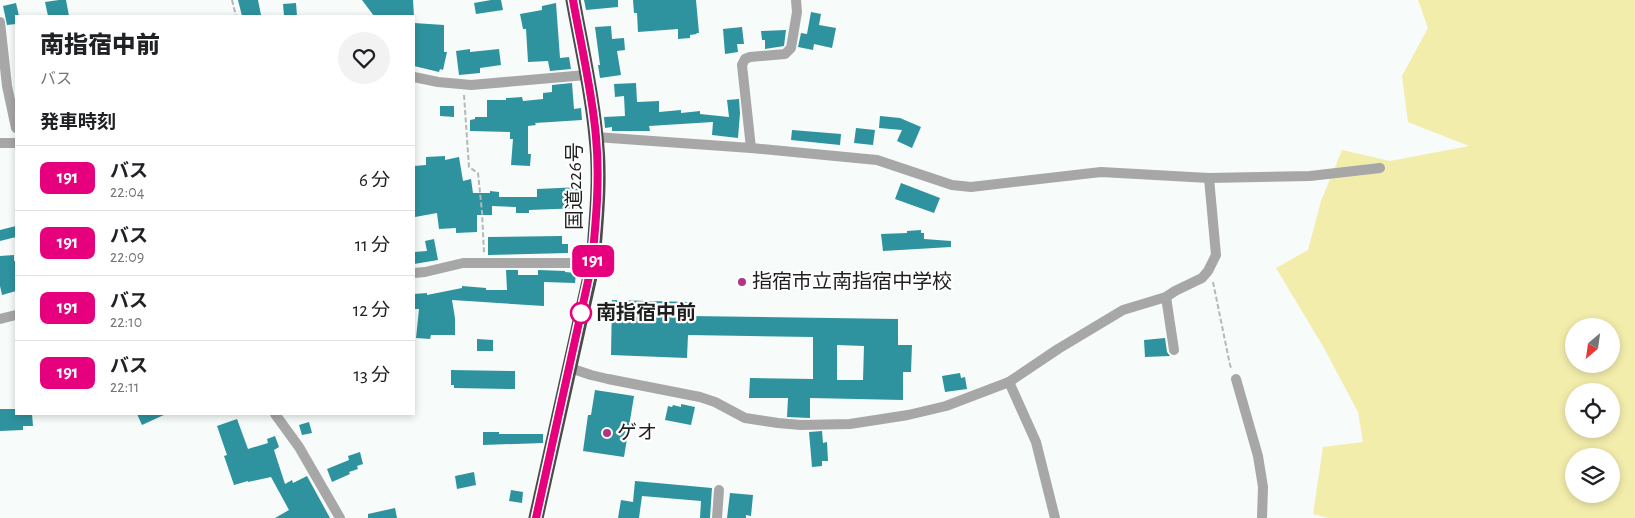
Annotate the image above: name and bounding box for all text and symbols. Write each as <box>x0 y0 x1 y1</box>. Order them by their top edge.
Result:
button: heart <box>338 32 390 84</box>
text: 南指宿中前 <box>40 34 160 58</box>
text: バス <box>40 71 72 87</box>
text: 発車時刻 <box>40 113 116 132</box>
street label: 国道226号 <box>564 142 585 230</box>
text: バス <box>110 162 148 181</box>
text: 191 <box>57 169 78 187</box>
text: 6 分 <box>359 171 390 190</box>
text: 22:04 <box>110 184 144 200</box>
text: バス <box>110 227 148 246</box>
text: 191 <box>57 234 78 252</box>
text: 11 分 <box>355 236 390 255</box>
line badge: 191 <box>564 245 622 277</box>
text: 22:09 <box>110 249 144 265</box>
text: 191 <box>582 252 604 270</box>
place label: 指宿市立南指宿中学校 <box>752 271 952 292</box>
marker: 指宿市立南指宿中学校 <box>736 276 748 288</box>
text: バス <box>110 292 148 311</box>
text: 191 <box>57 299 78 317</box>
text: 12 分 <box>353 301 390 320</box>
place label: 南指宿中前 <box>596 301 696 323</box>
marker: 南指宿中前 <box>570 302 592 324</box>
text: 22:10 <box>110 314 142 330</box>
north arrow <box>1565 318 1620 372</box>
map controls <box>1565 318 1620 503</box>
text: バス <box>110 357 148 376</box>
text: 191 <box>57 364 78 382</box>
text: 13 分 <box>354 366 390 385</box>
text: 22:11 <box>110 379 139 395</box>
button: locate <box>1565 383 1620 438</box>
place label: ゲオ <box>617 422 657 443</box>
marker: ゲオ <box>601 427 613 439</box>
button: layers <box>1565 448 1620 503</box>

